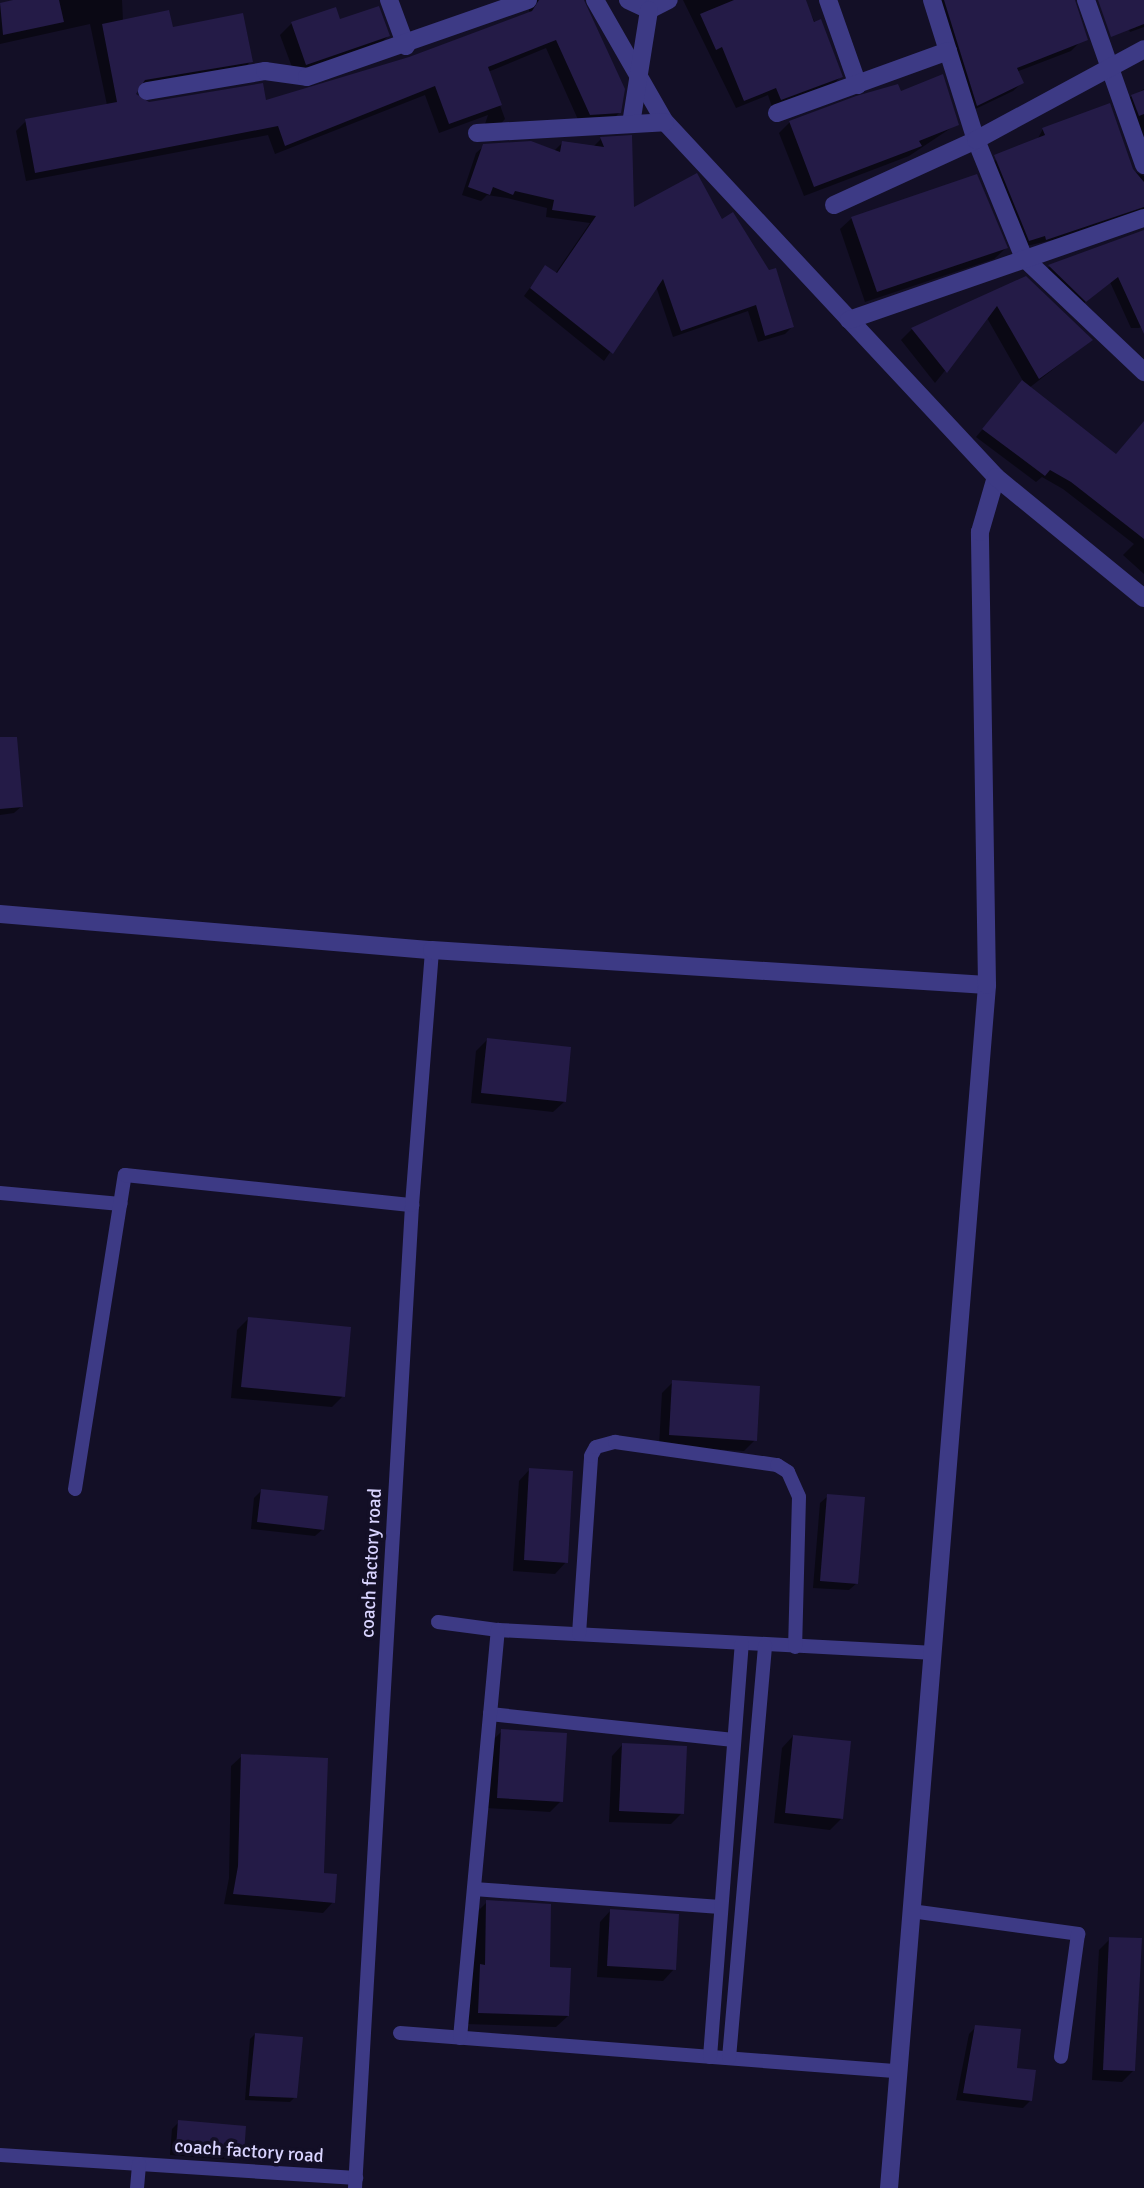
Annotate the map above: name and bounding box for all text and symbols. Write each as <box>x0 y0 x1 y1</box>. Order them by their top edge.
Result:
street label: coach factory road <box>357 1488 387 1638</box>
street label: coach factory road <box>174 2135 324 2169</box>

